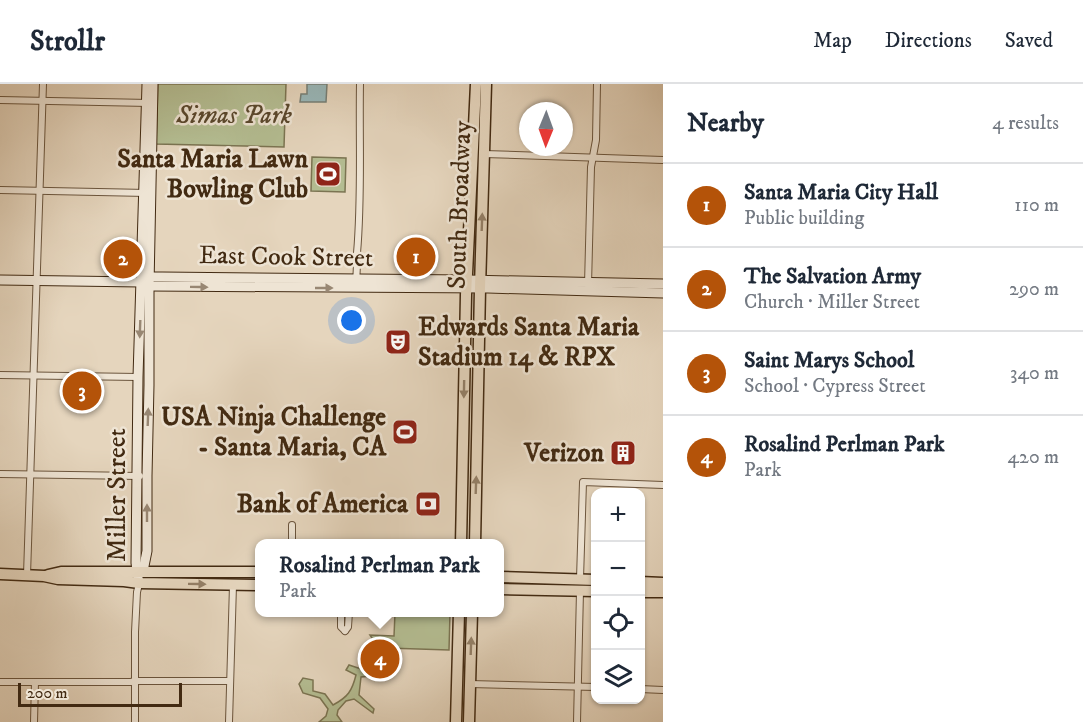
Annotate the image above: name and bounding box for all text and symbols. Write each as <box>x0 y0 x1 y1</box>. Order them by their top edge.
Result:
text: Strollr <box>30 24 105 59</box>
text: Map <box>813 28 852 54</box>
text: Directions <box>885 28 972 54</box>
text: Saved <box>1005 28 1053 54</box>
park label: Simas Park <box>175 99 292 132</box>
north arrow <box>519 102 573 156</box>
text: Nearby <box>687 107 764 140</box>
text: 4 results <box>992 111 1059 136</box>
street label: South Broadway <box>441 119 479 290</box>
place label: Santa Maria Lawn Bowling Club <box>117 143 308 206</box>
sports icon: Santa Maria Lawn Bowling Club <box>313 159 343 189</box>
text: Santa Maria City Hall <box>744 179 938 206</box>
text: 1 <box>703 193 710 218</box>
text: 110 m <box>1014 193 1059 218</box>
text: Public building <box>744 206 864 231</box>
one-way arrow <box>477 213 486 232</box>
pin: 1 <box>396 234 436 279</box>
pin: 2 <box>104 236 142 282</box>
street label: East Cook Street <box>198 239 374 275</box>
text: The Salvation Army <box>744 263 921 290</box>
text: 2 <box>702 277 711 302</box>
text: 290 m <box>1009 277 1059 302</box>
one-way arrow <box>189 282 208 292</box>
one-way arrow <box>315 283 334 293</box>
text: Church · Miller Street <box>744 290 920 315</box>
your location <box>337 306 366 335</box>
place label: Edwards Santa Maria Stadium 14 & RPX <box>418 311 640 374</box>
one-way arrow <box>135 320 144 339</box>
theatre icon: Edwards Santa Maria Stadium 14 & RPX <box>383 327 413 357</box>
text: Saint Marys School <box>744 347 914 374</box>
text: 3 <box>703 361 710 386</box>
text: 340 m <box>1010 361 1059 386</box>
pin: 3 <box>62 368 101 414</box>
text: School · Cypress Street <box>744 374 926 399</box>
one-way arrow <box>459 379 469 398</box>
place label: USA Ninja Challenge - Santa Maria, CA <box>161 401 387 464</box>
one-way arrow <box>144 408 153 427</box>
sports icon: USA Ninja Challenge - Santa Maria, CA <box>390 417 420 447</box>
street label: Miller Street <box>101 428 134 562</box>
text: Rosalind Perlman Park <box>744 431 945 458</box>
place label: Verizon <box>523 437 604 470</box>
building icon: Verizon <box>608 438 638 468</box>
text: 4 <box>701 445 712 470</box>
text: 420 m <box>1008 445 1059 470</box>
text: Park <box>744 458 781 483</box>
one-way arrow <box>471 476 481 495</box>
place label: Bank of America <box>237 488 409 521</box>
map controls <box>591 488 645 704</box>
button: + <box>591 488 645 542</box>
bank icon: Bank of America <box>413 489 443 519</box>
one-way arrow <box>142 504 152 523</box>
popup <box>255 539 504 617</box>
button: − <box>591 542 645 596</box>
text: Rosalind Perlman Park <box>279 552 480 579</box>
one-way arrow <box>188 579 207 589</box>
text: Park <box>279 579 316 604</box>
button: locate <box>591 596 645 650</box>
pin: 4 <box>360 636 400 682</box>
one-way arrow <box>466 637 476 656</box>
button: layers <box>591 650 645 704</box>
scale bar <box>18 680 182 708</box>
text: 200 m <box>27 683 68 703</box>

